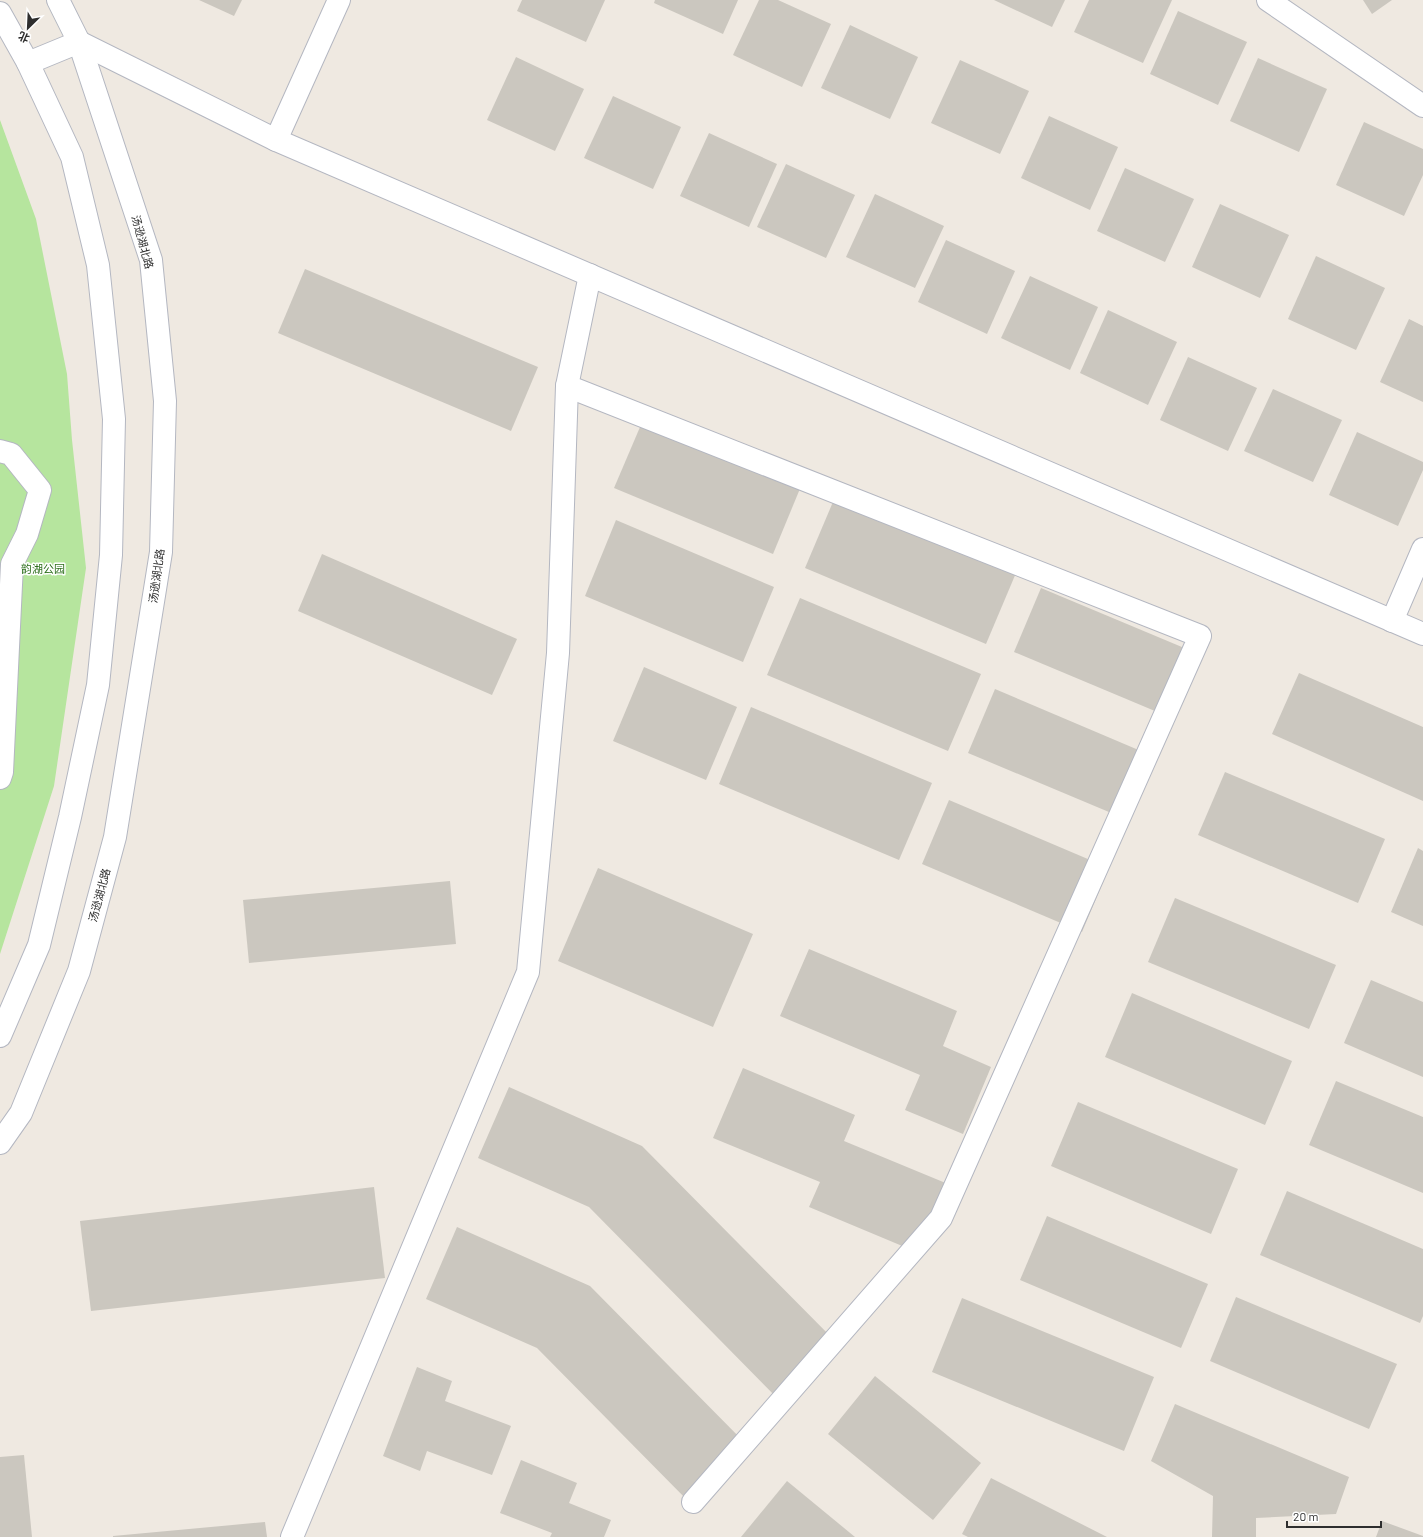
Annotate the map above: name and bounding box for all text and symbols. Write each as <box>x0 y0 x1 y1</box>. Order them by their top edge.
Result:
north arrow <box>8 8 48 48</box>
text: 北 <box>16 29 31 46</box>
street label: 汤逊湖北路 <box>130 214 156 270</box>
street label: 汤逊湖北路 <box>146 548 166 604</box>
park label: 韵湖公园 <box>21 562 65 575</box>
street label: 汤逊湖北路 <box>86 867 112 923</box>
scale bar <box>1287 1503 1381 1529</box>
text: 20 m <box>1293 1509 1319 1523</box>

